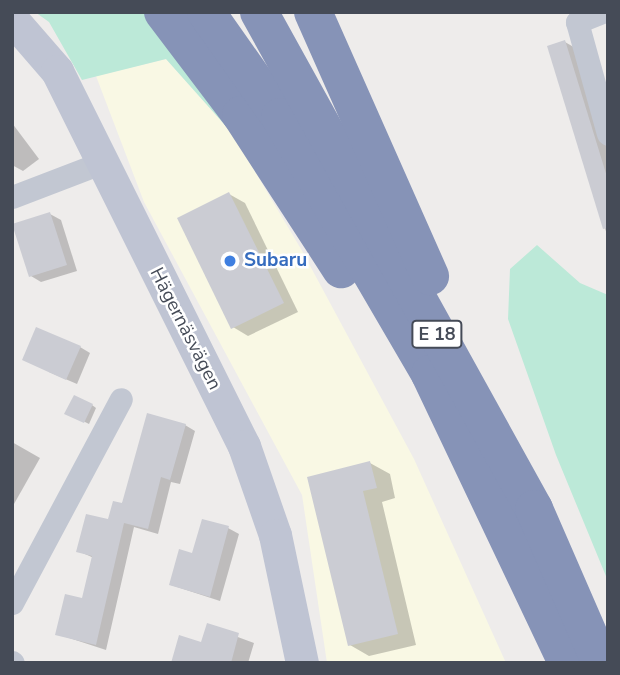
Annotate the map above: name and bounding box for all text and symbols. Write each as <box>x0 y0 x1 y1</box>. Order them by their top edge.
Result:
place label: Subaru <box>244 250 307 272</box>
marker: Subaru <box>222 253 238 269</box>
street label: Hägernäsvägen <box>144 264 226 394</box>
road number: E 18 <box>411 320 463 348</box>

